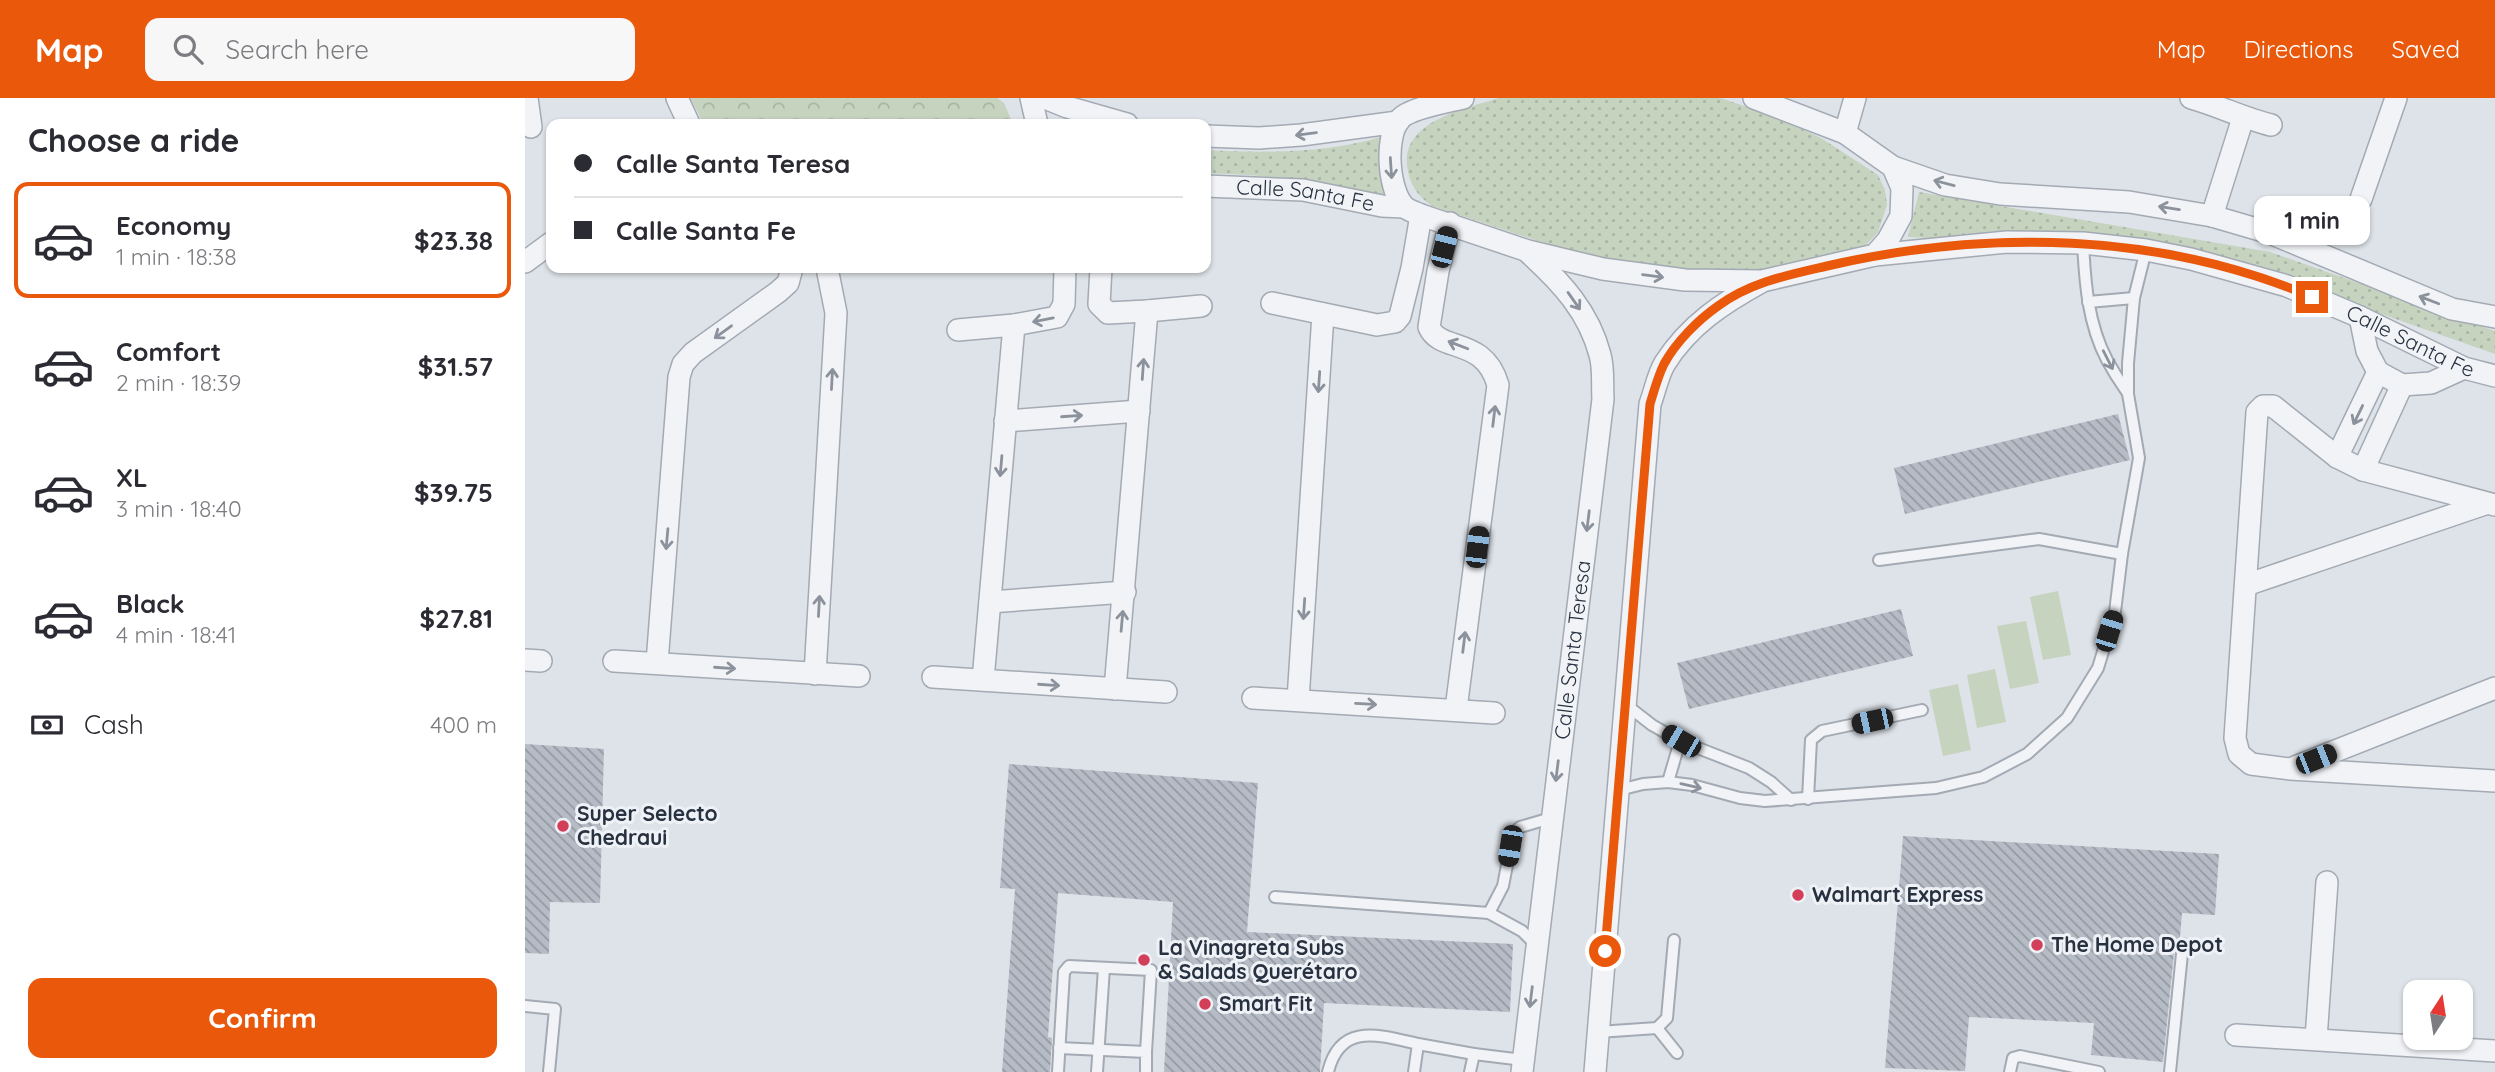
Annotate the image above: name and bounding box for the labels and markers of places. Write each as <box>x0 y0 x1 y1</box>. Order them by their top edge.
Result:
place label: Super Selecto Chedraui <box>577 800 718 850</box>
marker: Super Selecto Chedraui <box>555 818 571 834</box>
place label: Walmart Express <box>1812 881 1983 907</box>
marker: Walmart Express <box>1790 887 1806 903</box>
place label: The Home Depot <box>2051 931 2223 957</box>
place label: La Vinagreta Subs & Salads Querétaro <box>1158 934 1358 984</box>
marker: The Home Depot <box>2029 937 2045 953</box>
marker: La Vinagreta Subs & Salads Querétaro <box>1136 952 1152 968</box>
place label: Smart Fit <box>1219 990 1313 1016</box>
marker: Smart Fit <box>1197 996 1213 1012</box>

